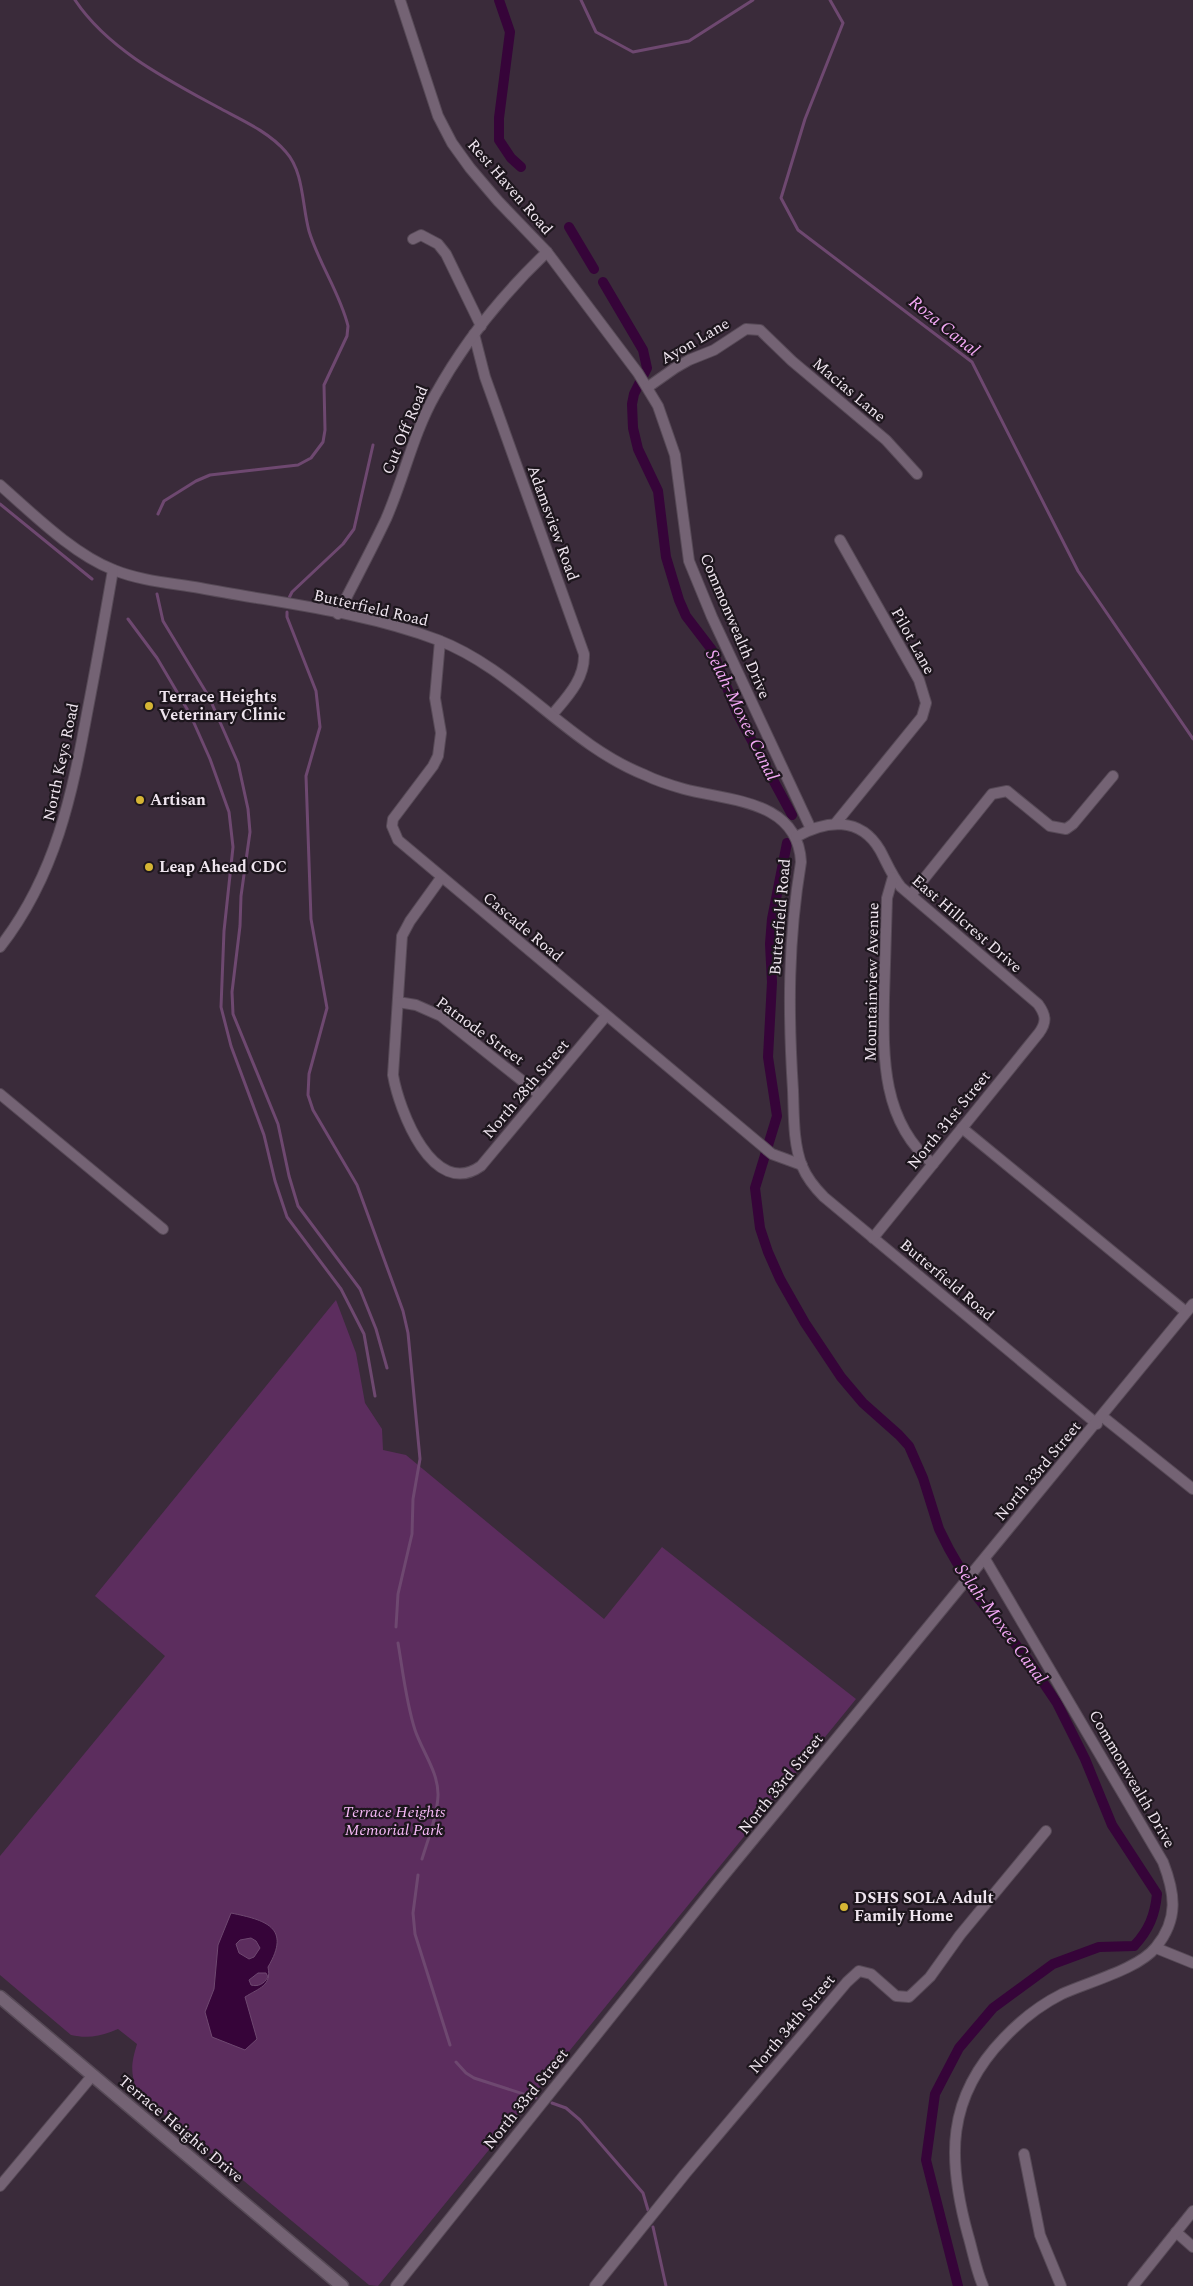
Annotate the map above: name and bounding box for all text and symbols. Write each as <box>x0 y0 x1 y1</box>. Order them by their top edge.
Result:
street label: Rest Haven Road <box>461 134 559 240</box>
water label: Roza Canal <box>903 289 986 363</box>
street label: Ayon Lane <box>656 312 734 370</box>
street label: Macias Lane <box>807 352 891 428</box>
street label: Cut Off Road <box>376 382 434 478</box>
street label: Adamsview Road <box>521 462 585 584</box>
street label: Commonwealth Drive <box>693 549 777 703</box>
street label: Butterfield Road <box>311 583 431 633</box>
street label: Pilot Lane <box>885 603 941 679</box>
water label: Selah-Moxee Canal <box>698 645 786 786</box>
place label: Terrace Heights Veterinary Clinic <box>159 685 286 727</box>
marker: Terrace Heights Veterinary Clinic <box>143 700 155 712</box>
street label: North Keys Road <box>37 701 85 823</box>
place label: Artisan <box>150 788 206 812</box>
marker: Artisan <box>134 794 146 806</box>
place label: Leap Ahead CDC <box>159 855 287 879</box>
street label: Butterfield Road <box>763 858 797 976</box>
marker: Leap Ahead CDC <box>143 861 155 873</box>
street label: East Hillcrest Drive <box>907 869 1027 979</box>
street label: Cascade Road <box>478 886 569 968</box>
street label: Mountainview Avenue <box>859 902 885 1062</box>
street label: Patnode Street <box>431 991 529 1072</box>
street label: North 28th Street <box>477 1034 575 1144</box>
street label: North 31st Street <box>902 1065 997 1175</box>
street label: Butterfield Road <box>894 1233 1000 1327</box>
street label: North 33rd Street <box>989 1416 1087 1526</box>
water label: Selah-Moxee Canal <box>948 1558 1054 1690</box>
street label: Commonwealth Drive <box>1083 1705 1181 1853</box>
street label: North 33rd Street <box>733 1728 830 1840</box>
park label: Terrace Heights Memorial Park <box>343 1800 446 1842</box>
place label: DSHS SOLA Adult Family Home <box>854 1886 994 1928</box>
marker: DSHS SOLA Adult Family Home <box>838 1901 850 1913</box>
street label: North 34th Street <box>743 1969 841 2079</box>
street label: North 33rd Street <box>478 2043 575 2155</box>
street label: Terrace Heights Drive <box>113 2069 249 2189</box>

